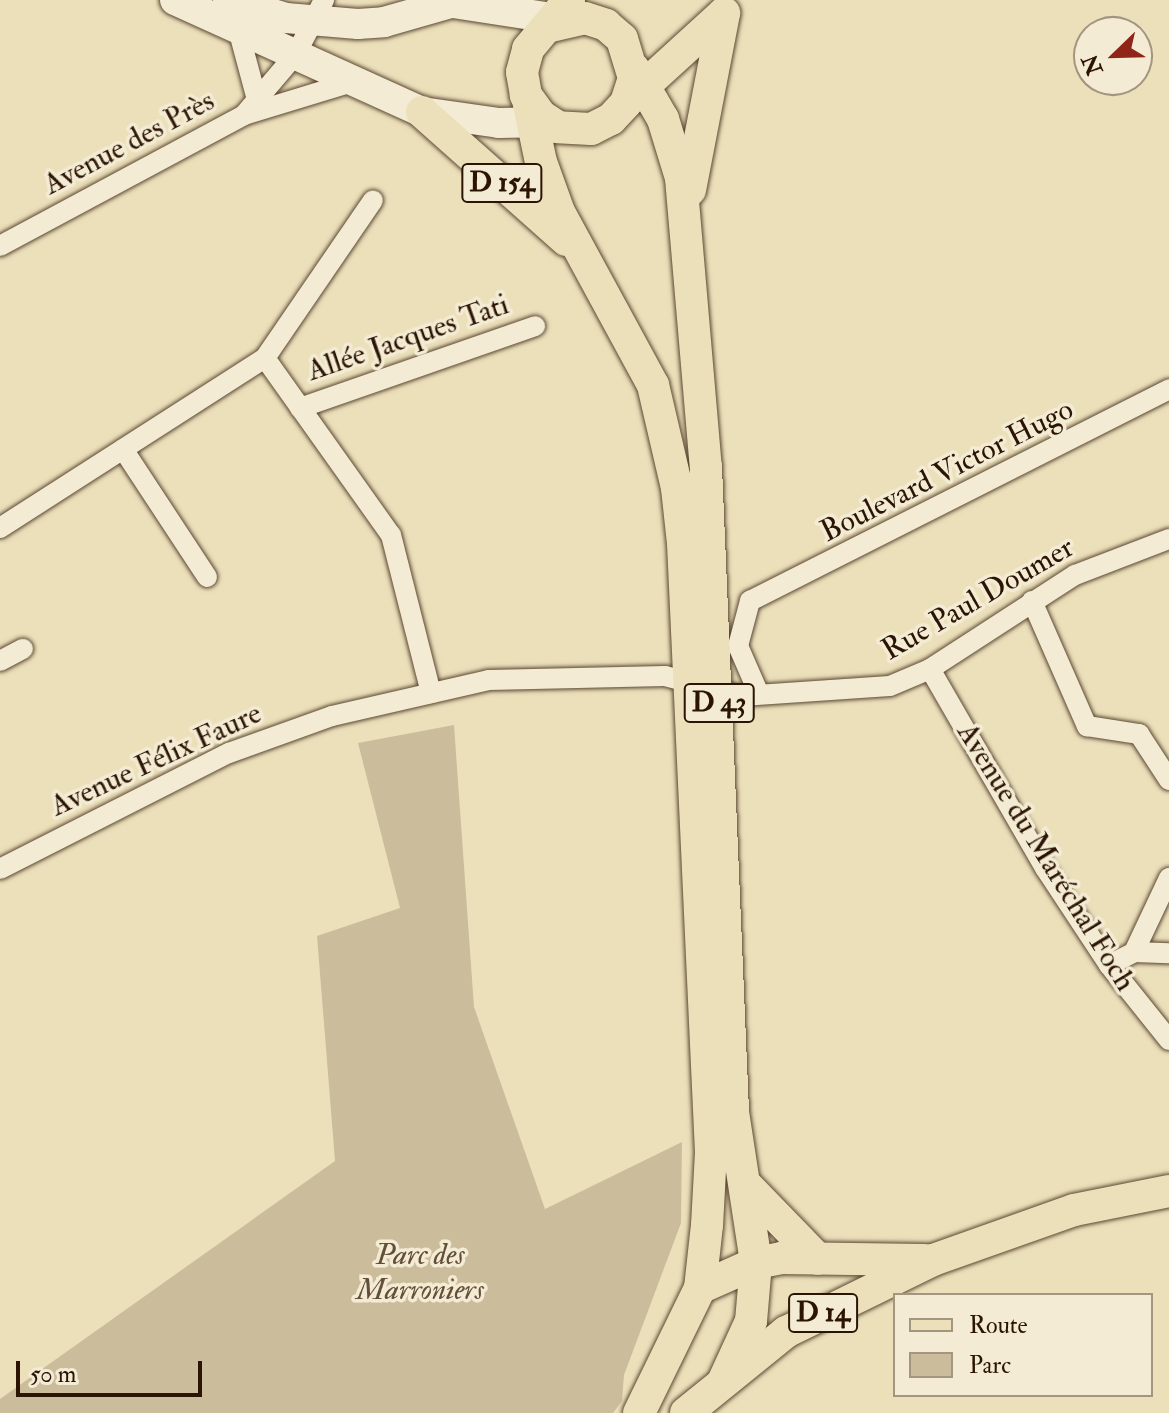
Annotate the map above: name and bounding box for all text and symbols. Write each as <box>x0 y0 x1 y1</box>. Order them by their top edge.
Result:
north arrow <box>1073 16 1153 96</box>
text: N <box>1076 50 1109 79</box>
street label: Avenue des Près <box>37 83 221 203</box>
road number: D 154 <box>460 159 544 207</box>
street label: Allée Jacques Tati <box>302 287 514 389</box>
street label: Boulevard Victor Hugo <box>815 392 1079 550</box>
street label: Rue Paul Doumer <box>876 530 1080 668</box>
road number: D 43 <box>683 679 755 727</box>
street label: Avenue Félix Faure <box>45 695 267 825</box>
street label: Avenue du Maréchal Foch <box>949 716 1143 998</box>
park label: Parc des Marroniers <box>356 1237 484 1308</box>
road number: D 14 <box>787 1289 859 1337</box>
legend <box>893 1293 1153 1397</box>
text: Route <box>969 1310 1028 1341</box>
scale bar <box>20 1345 206 1395</box>
text: Parc <box>969 1350 1011 1381</box>
text: 50 m <box>30 1359 76 1390</box>

